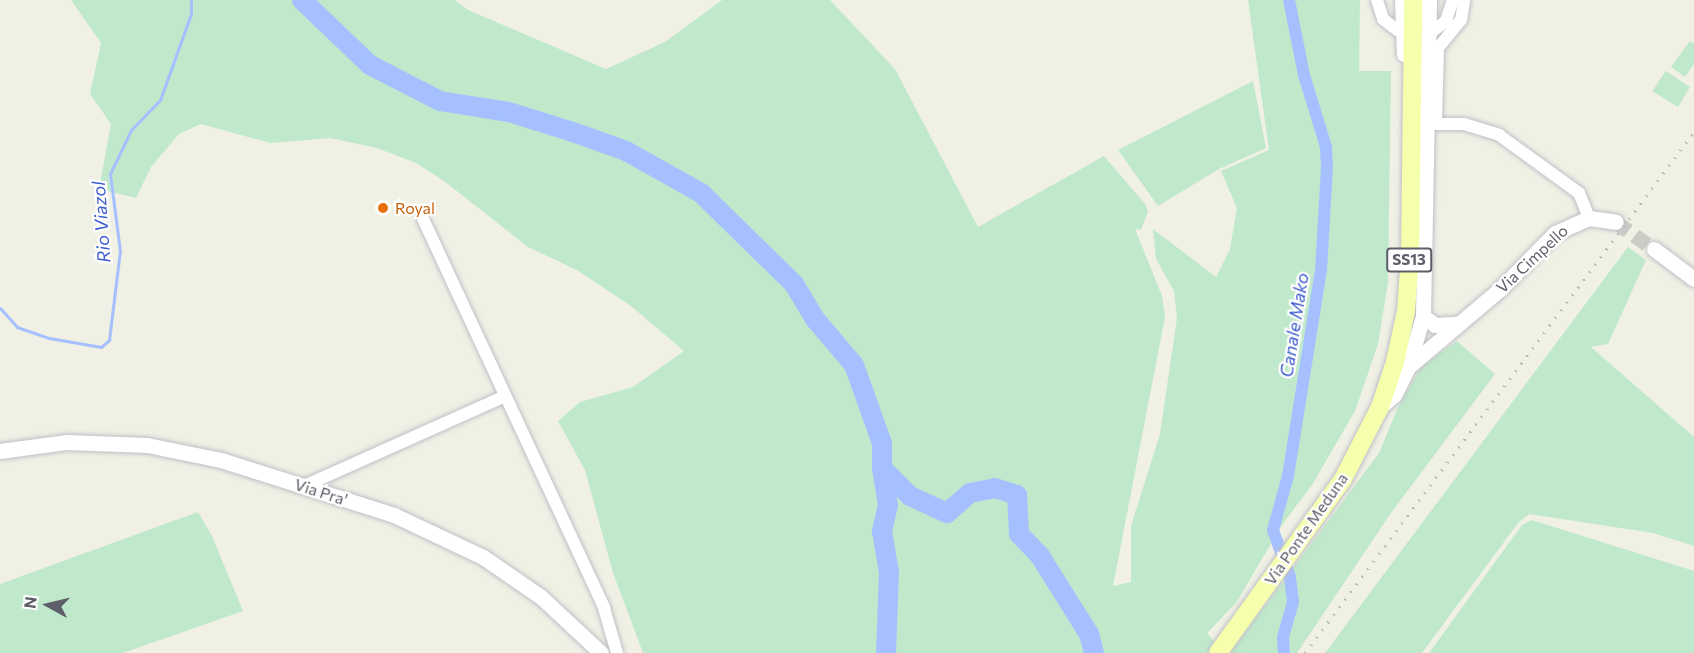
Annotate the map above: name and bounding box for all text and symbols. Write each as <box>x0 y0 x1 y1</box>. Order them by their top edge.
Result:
water label: Rio Viazol <box>87 181 115 263</box>
place label: Royal <box>395 198 435 218</box>
marker: Royal <box>376 201 390 215</box>
street label: Via Cimpello <box>1492 221 1572 297</box>
road number: SS13 <box>1385 248 1433 272</box>
water label: Canale Mako <box>1275 271 1313 379</box>
street label: Via Ponte Meduna <box>1260 469 1352 589</box>
street label: Via Pra' <box>292 474 350 510</box>
north arrow <box>18 575 78 635</box>
text: N <box>19 595 40 610</box>

